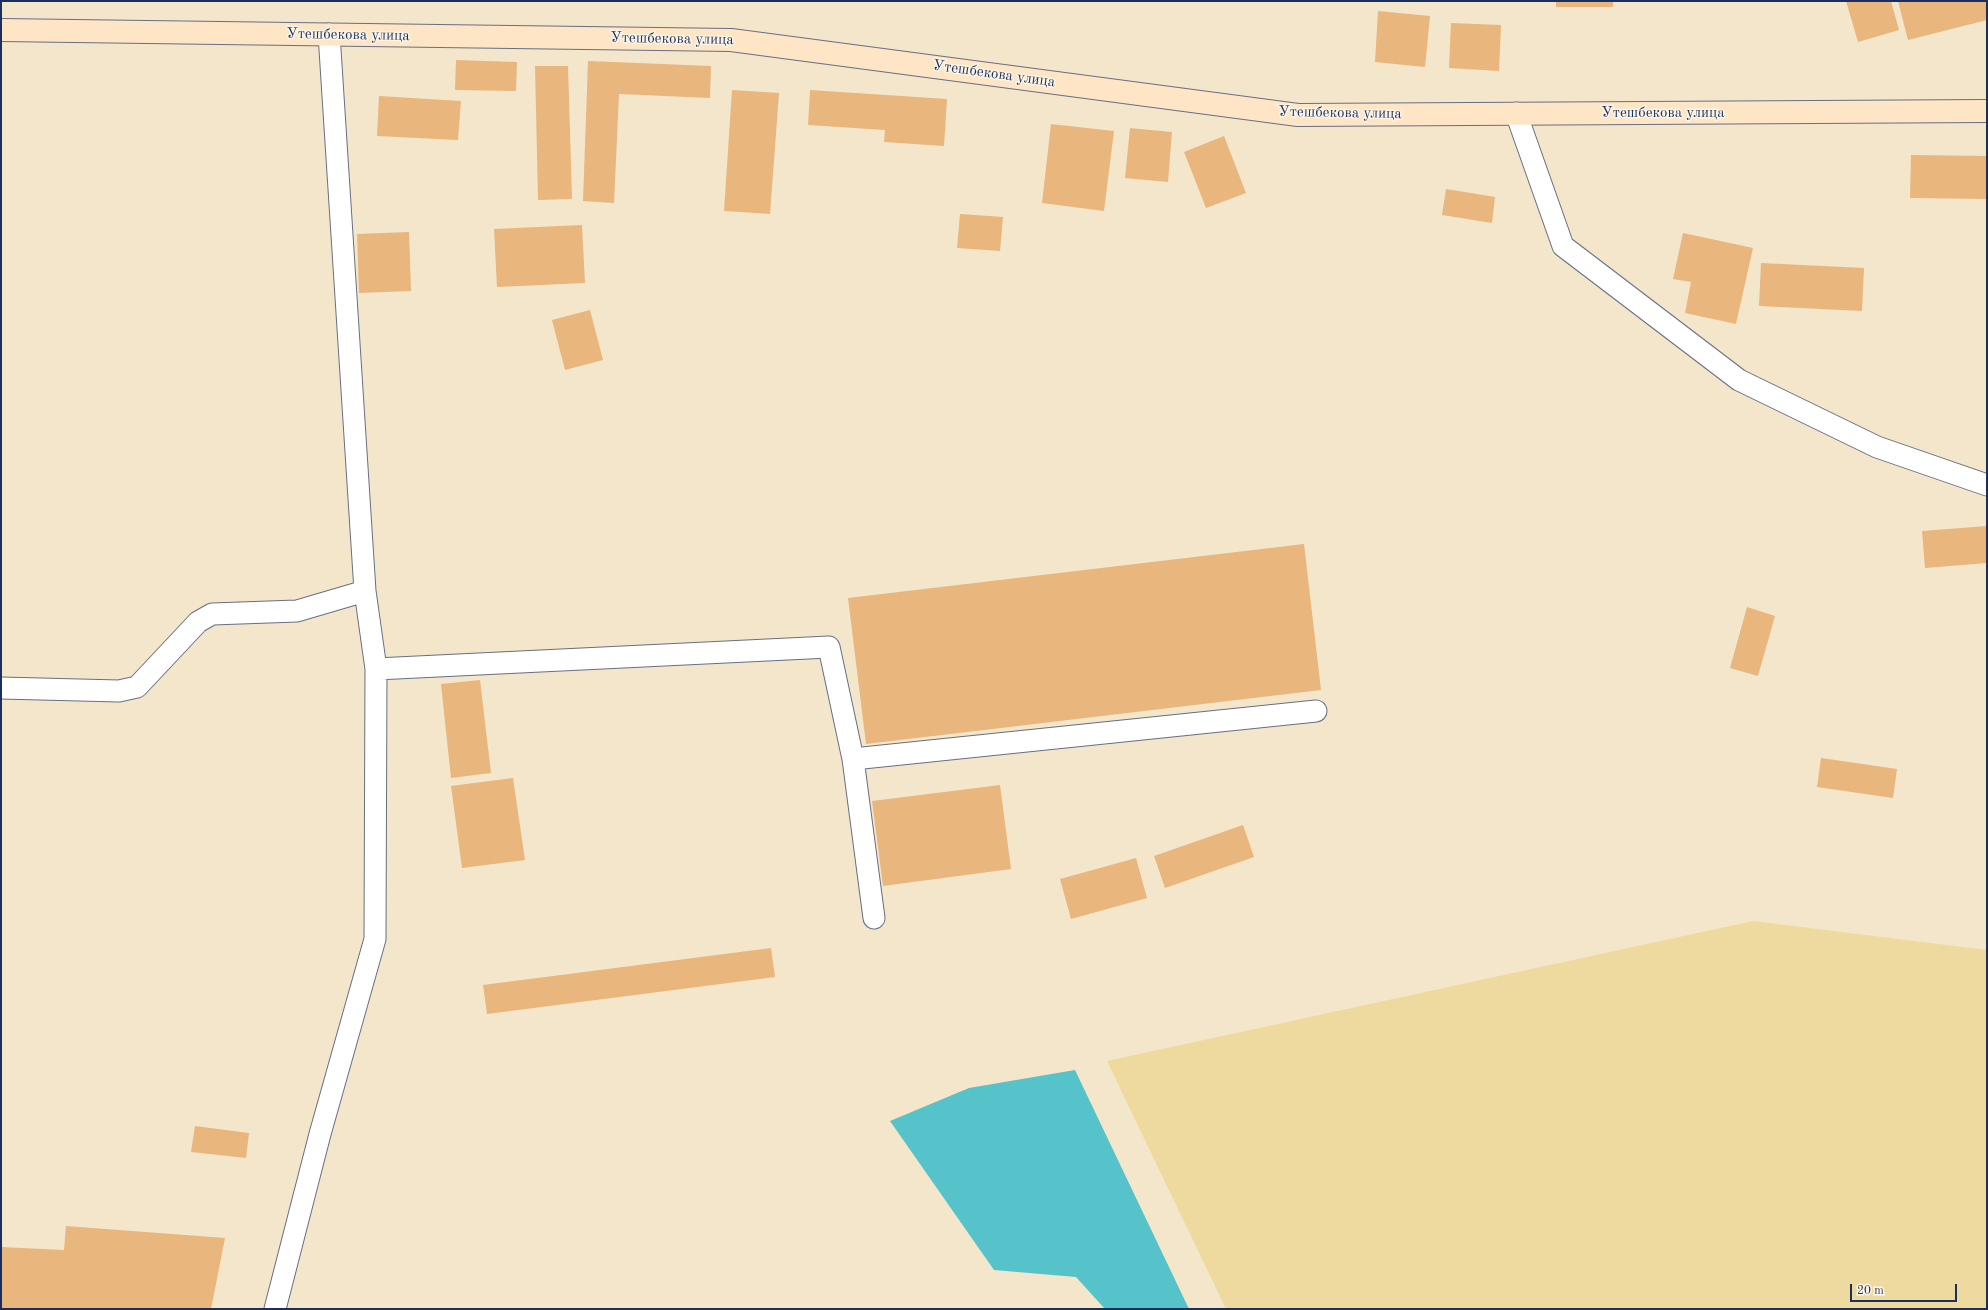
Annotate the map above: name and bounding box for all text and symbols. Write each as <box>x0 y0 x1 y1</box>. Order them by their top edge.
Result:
street label: Утешбекова улица <box>286 25 410 45</box>
street label: Утешбекова улица <box>610 29 734 49</box>
street label: Утешбекова улица <box>932 56 1056 92</box>
street label: Утешбекова улица <box>1278 103 1402 123</box>
street label: Утешбекова улица <box>1601 104 1725 122</box>
scale bar <box>1852 1276 1959 1302</box>
text: 20 m <box>1857 1285 1884 1297</box>

